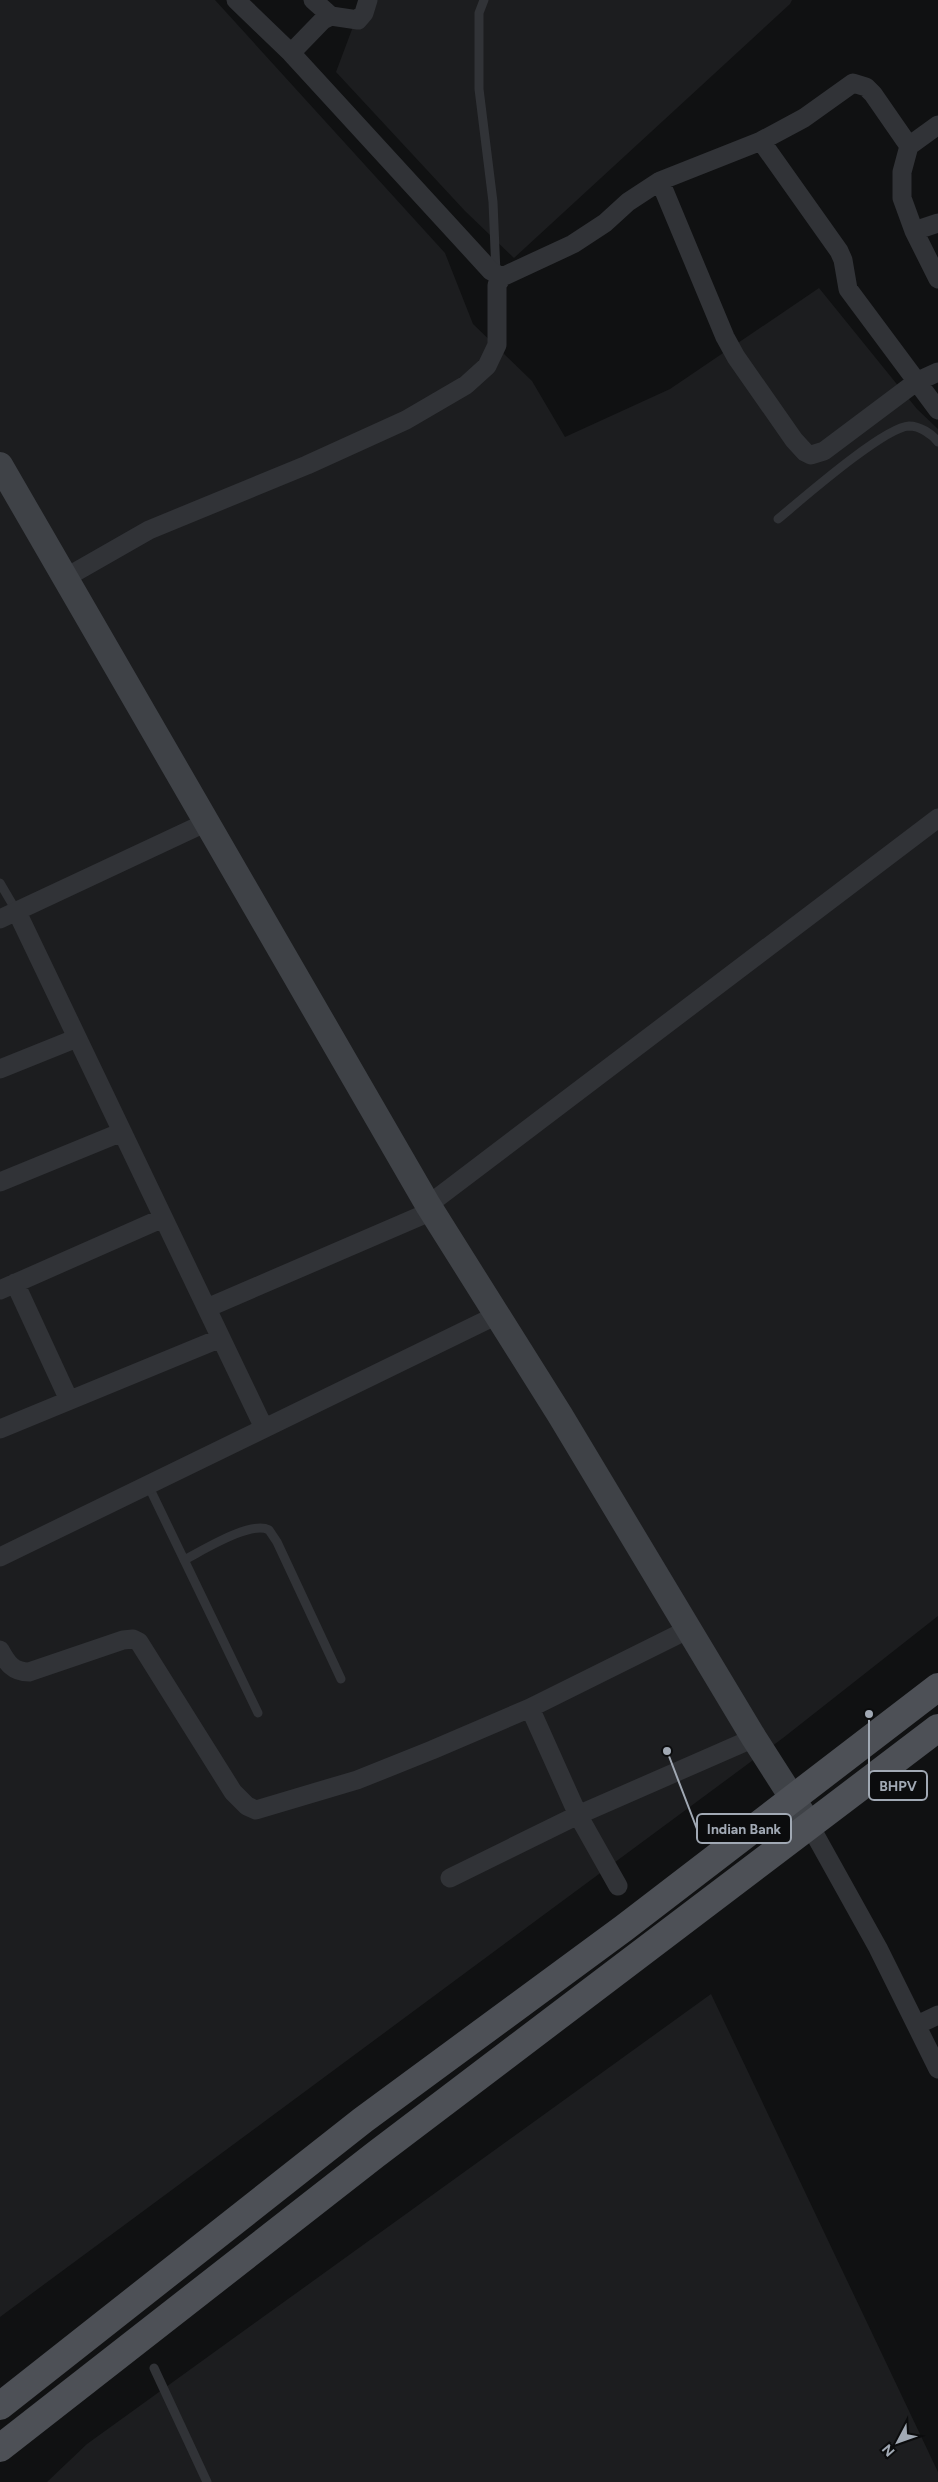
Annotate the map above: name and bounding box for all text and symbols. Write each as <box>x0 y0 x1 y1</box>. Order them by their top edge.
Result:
callout: BHPV <box>869 1771 927 1800</box>
text: BHPV <box>879 1778 917 1795</box>
callout: Indian Bank <box>697 1814 791 1843</box>
text: Indian Bank <box>707 1821 782 1838</box>
north arrow <box>873 2417 923 2467</box>
text: N <box>879 2441 899 2460</box>

